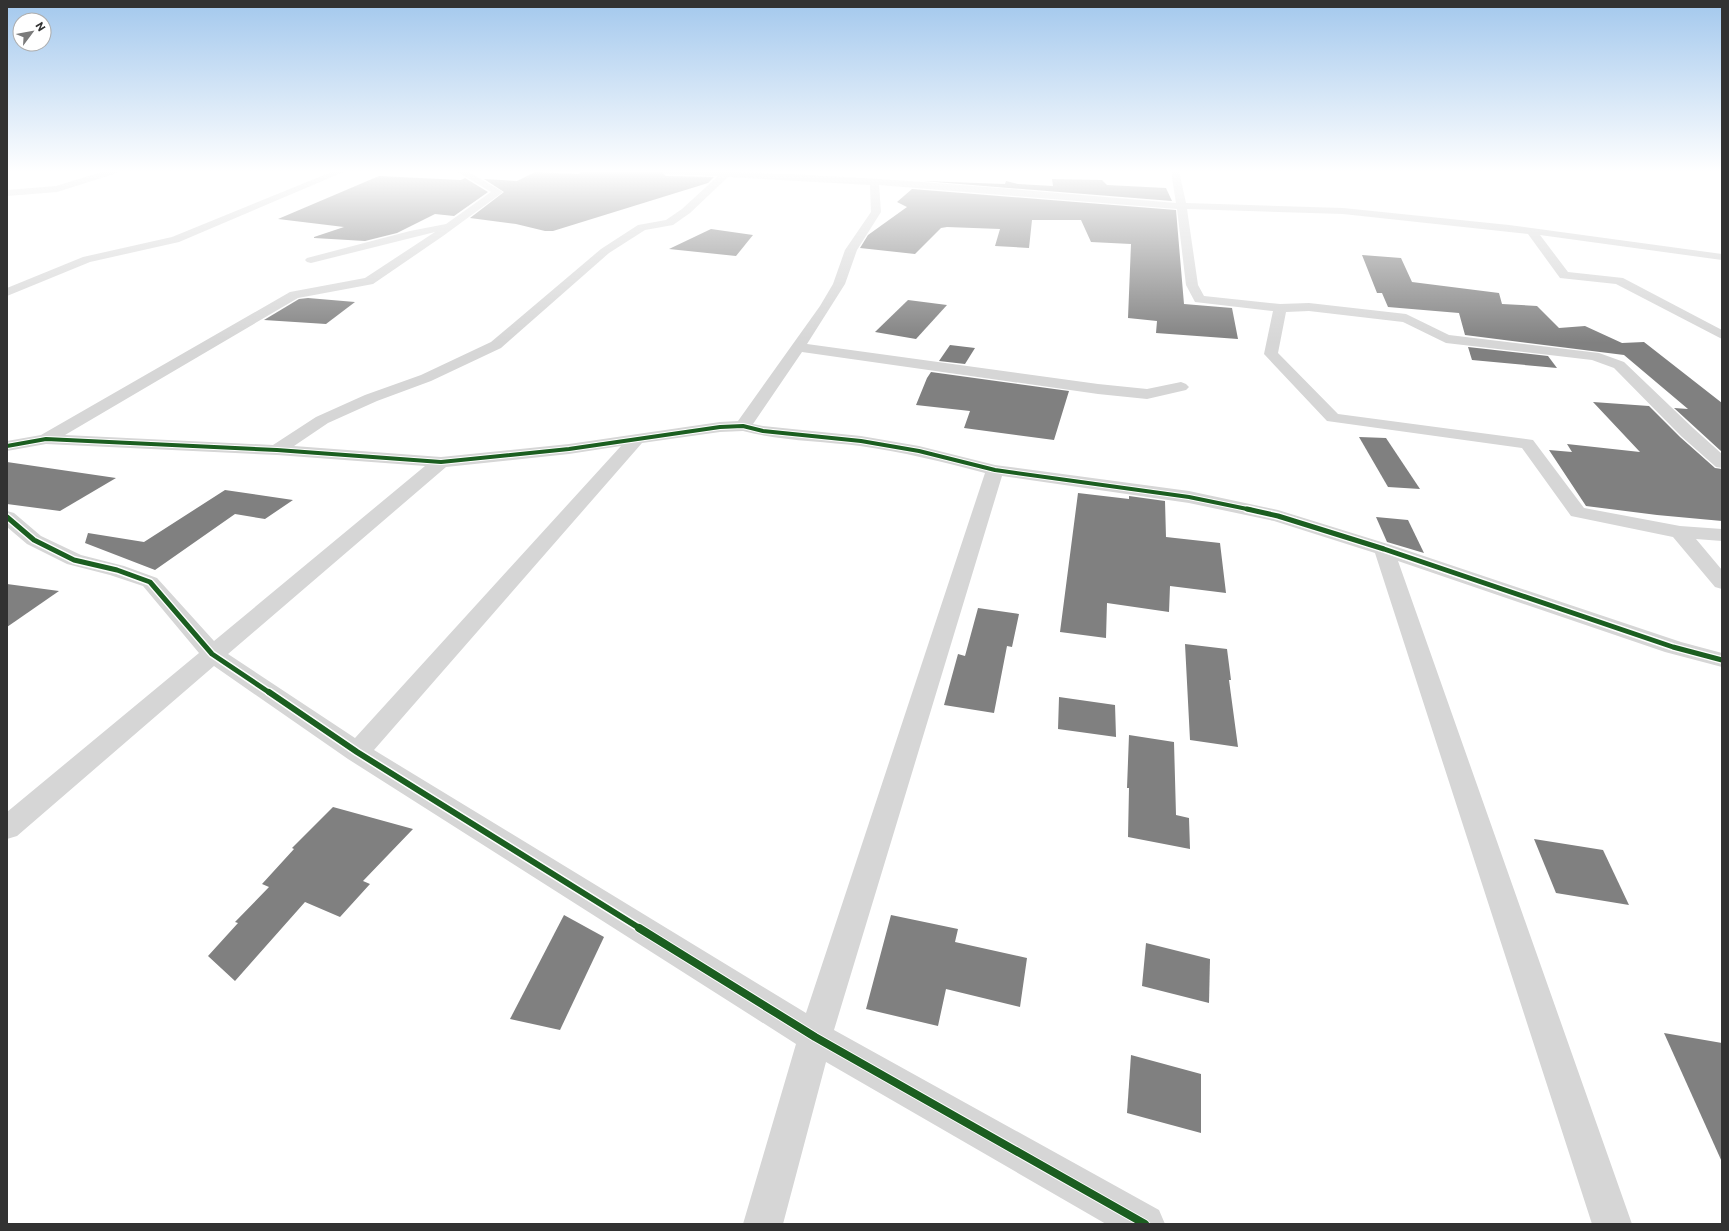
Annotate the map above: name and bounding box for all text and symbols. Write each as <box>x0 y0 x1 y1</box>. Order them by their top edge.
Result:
north arrow <box>12 12 52 52</box>
text: N <box>33 19 49 33</box>

